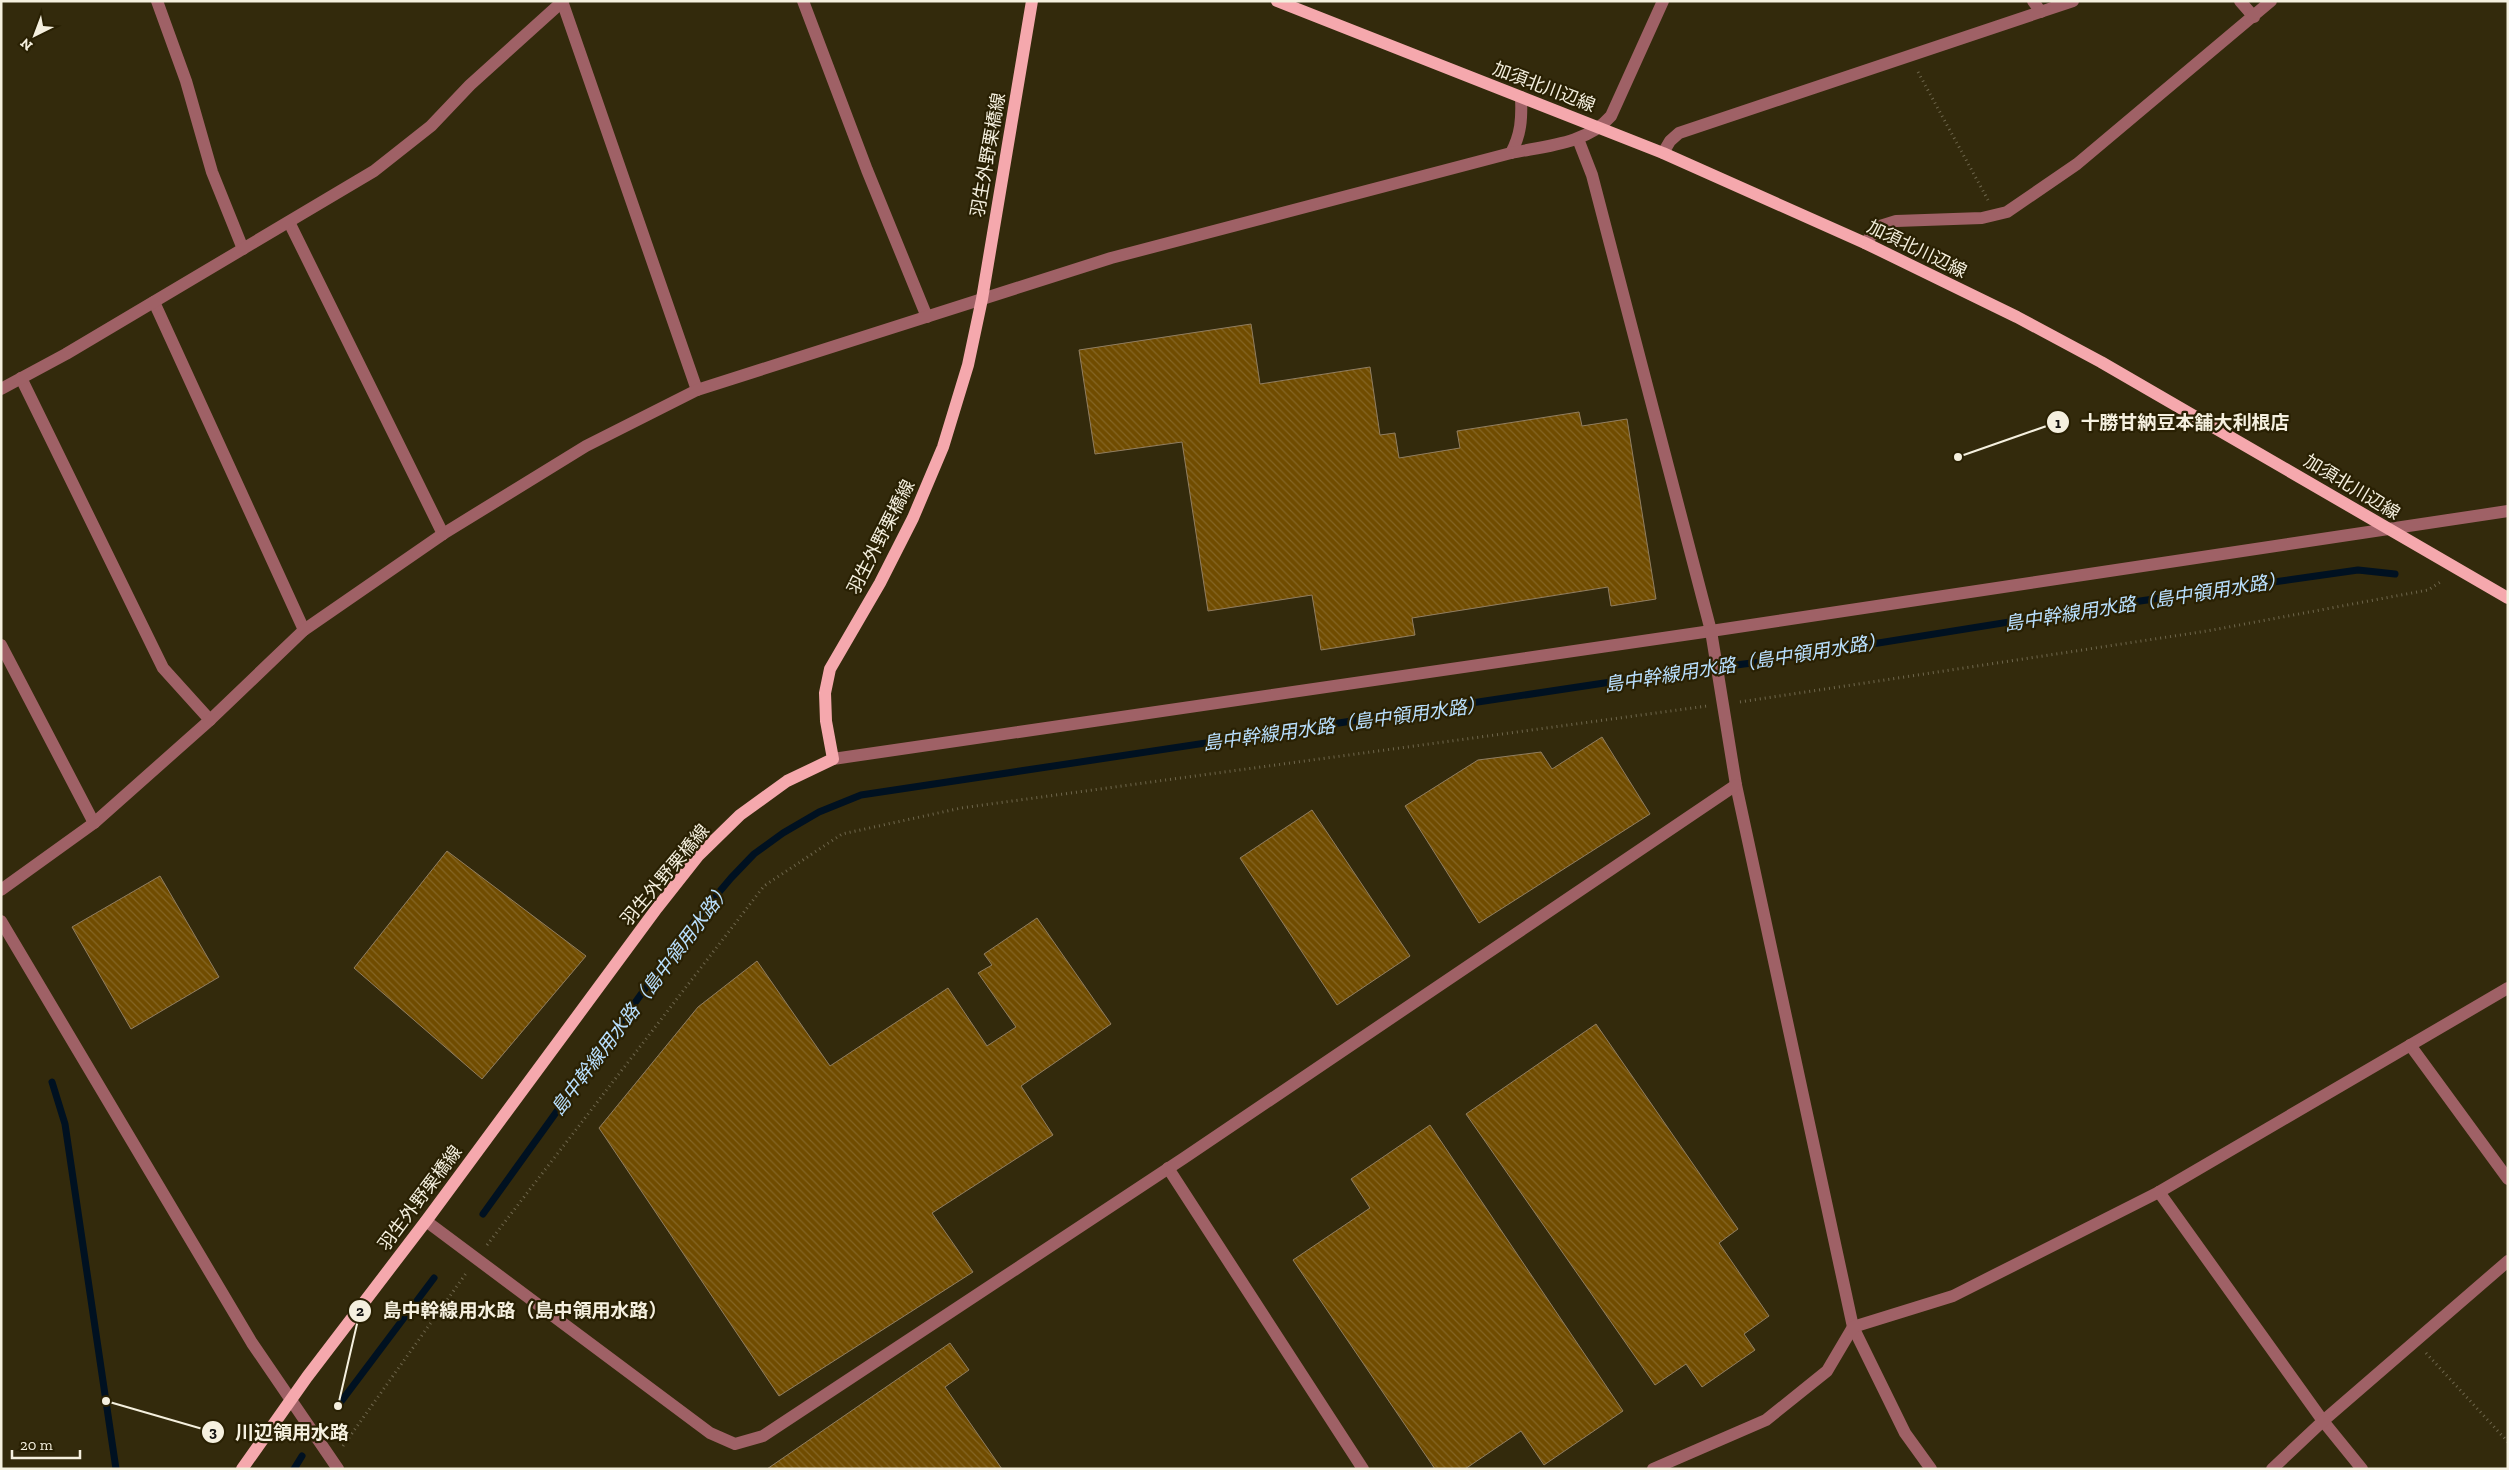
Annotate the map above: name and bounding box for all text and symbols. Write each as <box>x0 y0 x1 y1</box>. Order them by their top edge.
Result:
north arrow <box>10 10 60 60</box>
text: N <box>17 34 36 54</box>
street label: 加須北川辺線 <box>1490 57 1598 117</box>
street label: 羽生外野栗橋線 <box>966 91 1010 219</box>
street label: 加須北川辺線 <box>1864 215 1970 283</box>
callout: 十勝甘納豆本舗大利根店 <box>2046 405 2300 439</box>
text: 十勝甘納豆本舗大利根店 <box>2080 411 2290 434</box>
text: 1 <box>2055 414 2061 432</box>
street label: 加須北川辺線 <box>2300 450 2404 524</box>
street label: 羽生外野栗橋線 <box>843 476 919 598</box>
water label: 島中幹線用水路（島中領用水路） <box>2002 568 2288 636</box>
water label: 島中幹線用水路（島中領用水路） <box>1602 629 1888 697</box>
water label: 島中幹線用水路（島中領用水路） <box>1201 693 1487 755</box>
street label: 羽生外野栗橋線 <box>616 820 714 930</box>
water label: 島中幹線用水路（島中領用水路） <box>546 878 736 1120</box>
street label: 羽生外野栗橋線 <box>373 1141 467 1255</box>
callout: 島中幹線用水路（島中領用水路） <box>347 1294 677 1328</box>
text: 島中幹線用水路（島中領用水路） <box>382 1299 668 1322</box>
text: 2 <box>356 1302 364 1320</box>
callout: 川辺領用水路 <box>200 1415 359 1449</box>
text: 川辺領用水路 <box>235 1421 349 1444</box>
text: 3 <box>209 1423 217 1441</box>
scale bar <box>12 1428 80 1460</box>
text: 20 m <box>20 1436 53 1454</box>

